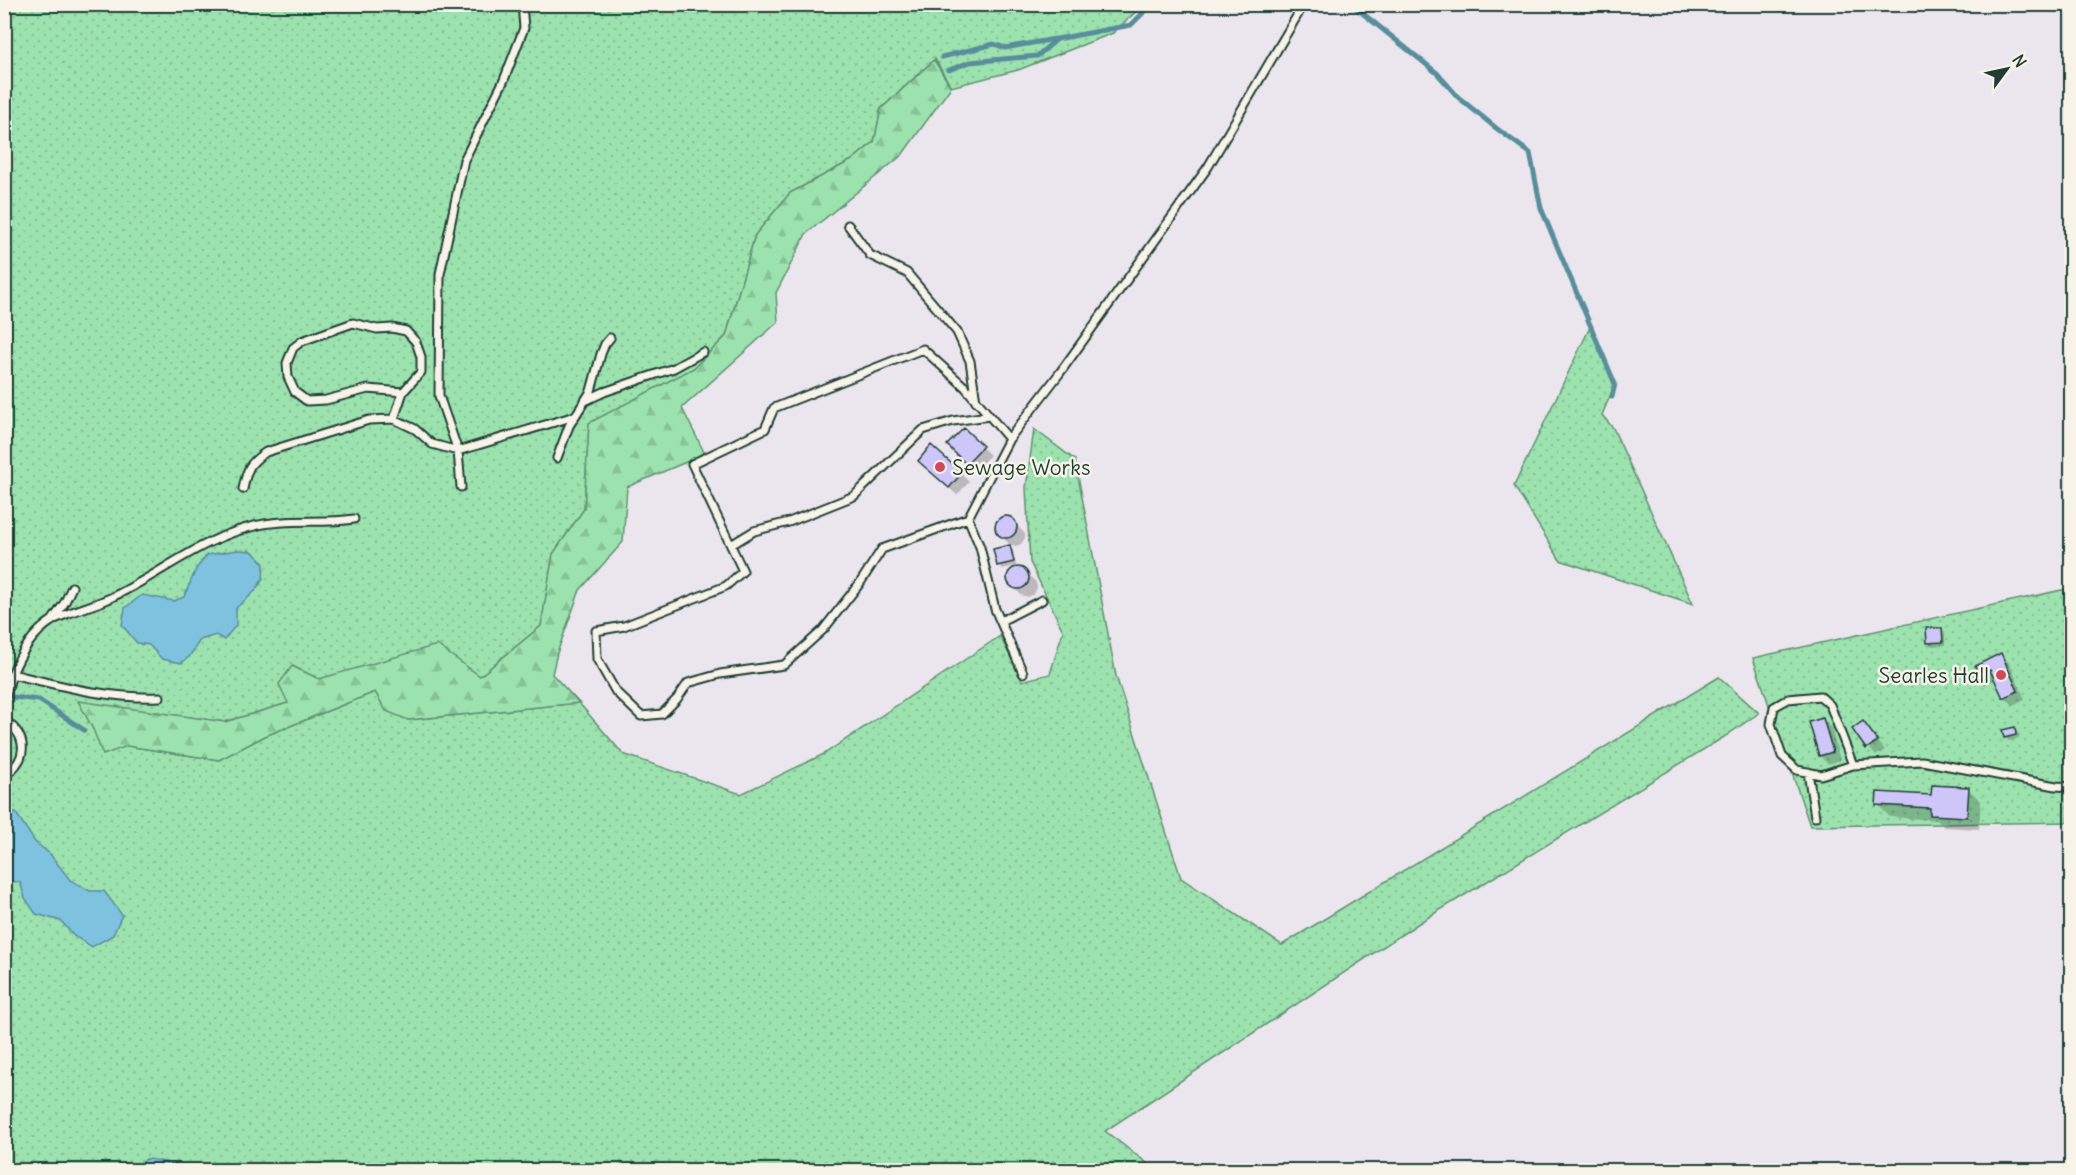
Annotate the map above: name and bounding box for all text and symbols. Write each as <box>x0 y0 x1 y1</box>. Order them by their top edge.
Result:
north arrow <box>1977 39 2037 99</box>
text: N <box>2008 51 2031 71</box>
place label: Sewage Works <box>952 454 1090 481</box>
marker: Sewage Works <box>933 460 947 474</box>
place label: Searles Hall <box>1878 662 1989 689</box>
marker: Searles Hall <box>1994 668 2008 682</box>

